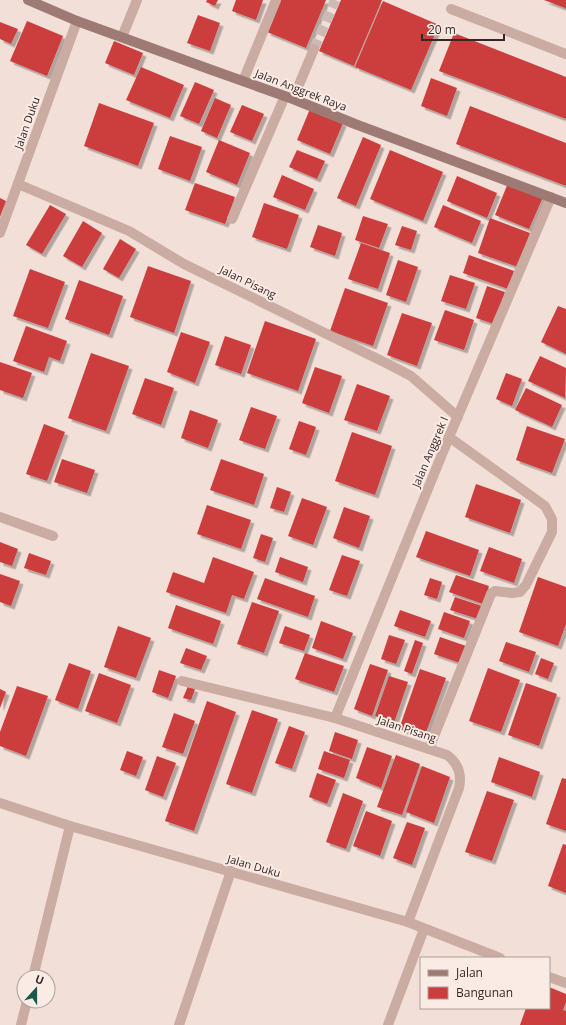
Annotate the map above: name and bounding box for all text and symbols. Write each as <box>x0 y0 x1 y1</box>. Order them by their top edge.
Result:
scale bar <box>422 16 504 42</box>
text: 20 m <box>428 21 456 38</box>
street label: Jalan Anggrek Raya <box>252 65 349 114</box>
street label: Jalan Duku <box>10 95 43 152</box>
street label: Jalan Pisang <box>217 261 279 302</box>
street label: Jalan Anggrek I <box>407 414 451 490</box>
street label: Jalan Pisang <box>375 712 439 745</box>
street label: Jalan Duku <box>225 850 283 880</box>
legend <box>420 957 550 1009</box>
text: Jalan <box>455 964 483 981</box>
north arrow <box>16 969 56 1009</box>
text: U <box>33 971 46 988</box>
text: Bangunan <box>456 984 513 1001</box>

